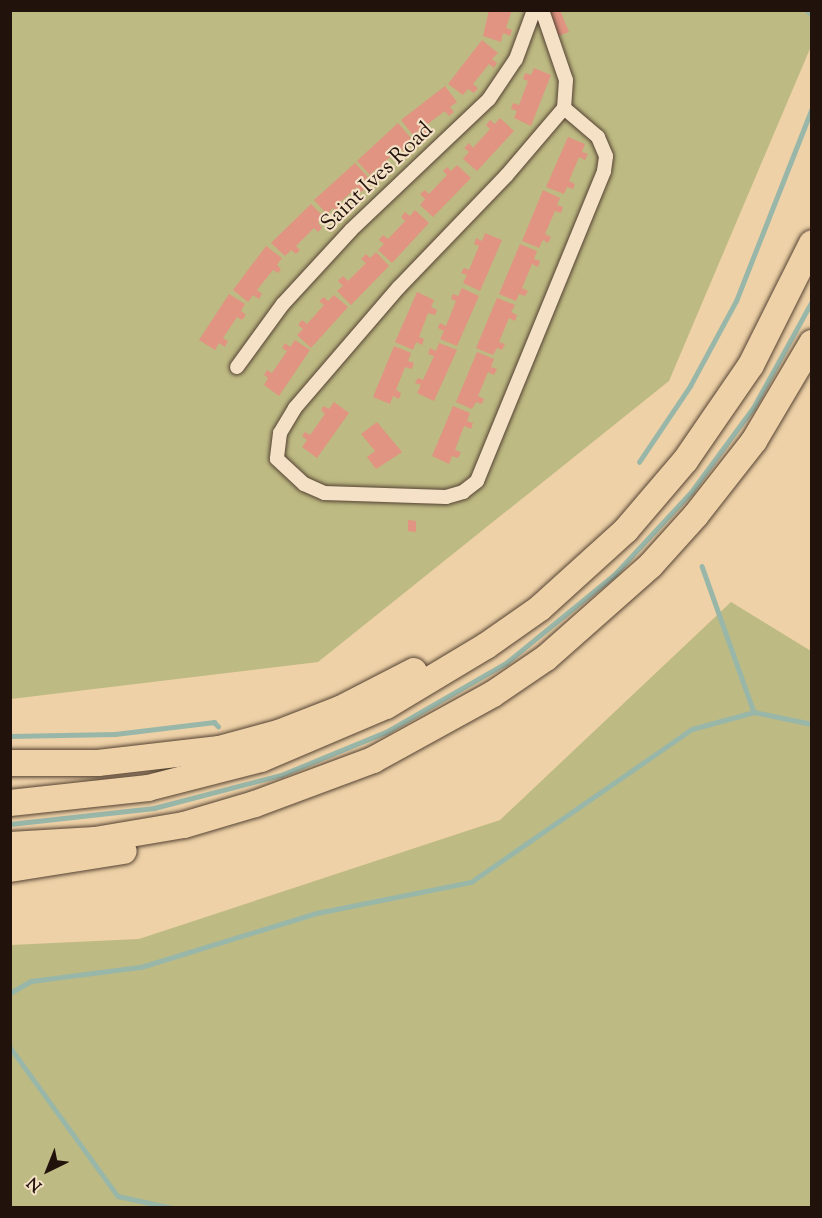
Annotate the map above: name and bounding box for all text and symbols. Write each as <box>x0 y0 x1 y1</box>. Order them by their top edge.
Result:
street label: Saint Ives Road <box>316 118 440 238</box>
north arrow <box>18 1140 78 1200</box>
text: N <box>23 1171 48 1196</box>

